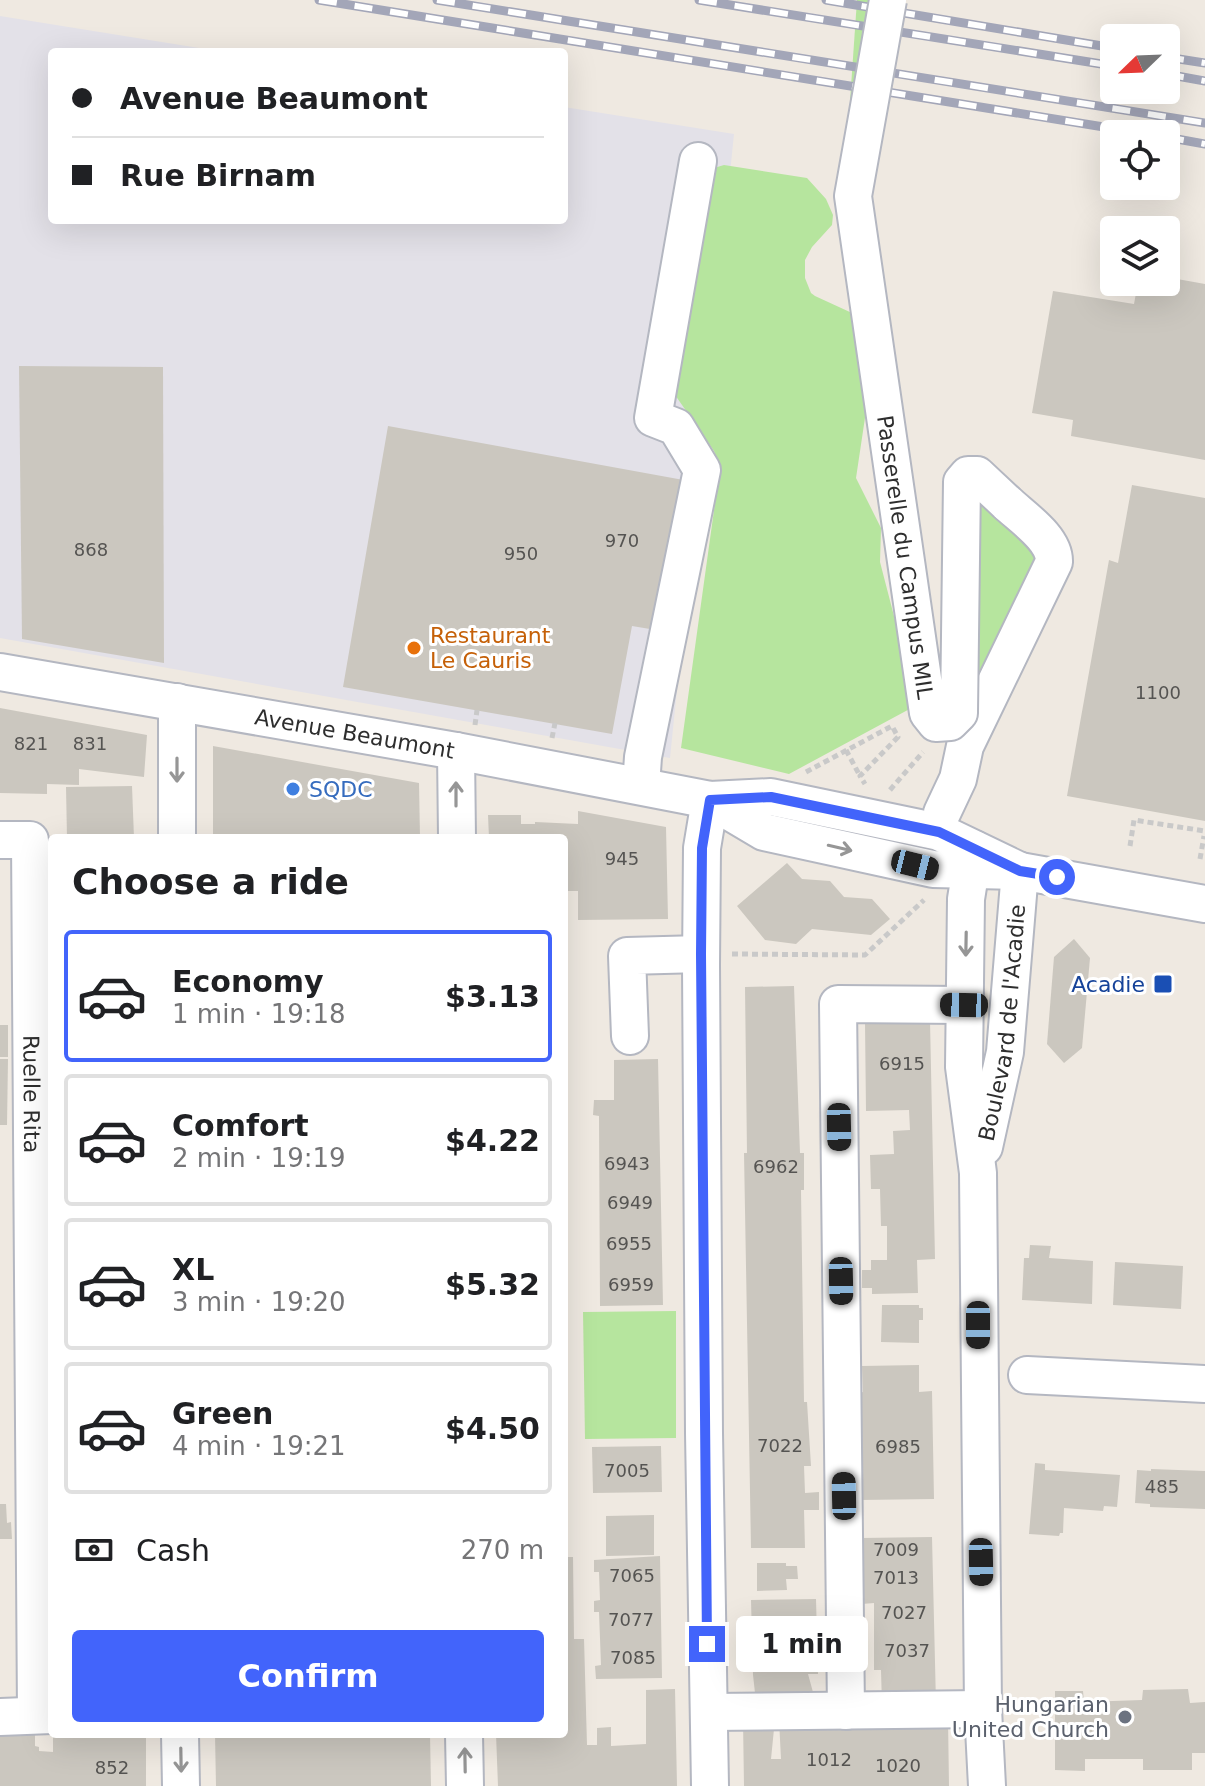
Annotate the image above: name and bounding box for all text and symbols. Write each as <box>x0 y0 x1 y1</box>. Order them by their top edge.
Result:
north arrow <box>1100 24 1180 104</box>
map controls <box>1100 24 1180 296</box>
text: Avenue Beaumont <box>120 81 428 116</box>
button: locate <box>1100 120 1180 200</box>
text: Rue Birnam <box>120 158 316 193</box>
button: layers <box>1100 216 1180 296</box>
street label: Passerelle du Campus MIL <box>872 414 938 701</box>
house number: 970 <box>605 530 639 551</box>
house number: 868 <box>74 539 108 560</box>
house number: 950 <box>504 543 538 564</box>
place label: Restaurant Le Cauris <box>430 623 551 673</box>
marker: Restaurant Le Cauris <box>405 639 423 657</box>
house number: 1100 <box>1135 682 1181 703</box>
street label: Avenue Beaumont <box>253 704 457 764</box>
house number: 821 <box>14 733 48 754</box>
house number: 831 <box>73 733 107 754</box>
one-way arrow <box>169 756 185 783</box>
place label: SQDC <box>309 777 373 802</box>
marker: SQDC <box>284 780 302 798</box>
one-way arrow <box>448 781 464 808</box>
one-way arrow <box>827 841 853 856</box>
house number: 945 <box>605 848 639 869</box>
car <box>889 848 941 882</box>
route start <box>1039 859 1075 895</box>
text: Choose a ride <box>72 861 349 902</box>
street label: Boulevard de l'Acadie <box>974 903 1030 1143</box>
one-way arrow <box>958 930 973 957</box>
icon: car <box>76 960 148 1032</box>
text: Economy <box>172 964 324 999</box>
place label: Acadie <box>1071 972 1145 997</box>
marker: Acadie <box>1152 973 1174 995</box>
text: $3.13 <box>445 979 540 1014</box>
car <box>940 993 988 1017</box>
text: 1 min · 19:18 <box>172 999 346 1029</box>
street label: Ruelle Rita <box>18 1035 44 1153</box>
house number: 6915 <box>879 1053 925 1074</box>
car <box>827 1103 851 1151</box>
icon: car <box>76 1104 148 1176</box>
text: Comfort <box>172 1108 309 1143</box>
text: $4.22 <box>445 1123 540 1158</box>
text: 2 min · 19:19 <box>172 1143 346 1173</box>
house number: 6943 <box>604 1153 650 1174</box>
house number: 6962 <box>753 1156 799 1177</box>
house number: 6949 <box>607 1192 653 1213</box>
house number: 6955 <box>606 1233 652 1254</box>
icon: car <box>76 1248 148 1320</box>
text: XL <box>172 1252 214 1287</box>
car <box>829 1257 853 1305</box>
text: $5.32 <box>445 1267 540 1302</box>
house number: 6959 <box>608 1274 654 1295</box>
text: 3 min · 19:20 <box>172 1287 346 1317</box>
car <box>966 1301 990 1349</box>
icon: car <box>76 1392 148 1464</box>
text: Green <box>172 1396 273 1431</box>
text: $4.50 <box>445 1411 540 1446</box>
text: 4 min · 19:21 <box>172 1431 346 1461</box>
house number: 7022 <box>757 1435 803 1456</box>
house number: 6985 <box>875 1436 921 1457</box>
house number: 7005 <box>604 1460 650 1481</box>
car <box>832 1472 856 1520</box>
house number: 485 <box>1145 1476 1179 1497</box>
icon: cash <box>72 1528 116 1572</box>
text: Cash <box>136 1533 210 1568</box>
text: 270 m <box>461 1535 544 1565</box>
car <box>969 1538 993 1586</box>
house number: 7009 <box>873 1539 919 1560</box>
house number: 7065 <box>609 1565 655 1586</box>
house number: 7013 <box>873 1567 919 1588</box>
house number: 7027 <box>881 1602 927 1623</box>
house number: 7077 <box>608 1609 654 1630</box>
callout: 1 min <box>735 1616 867 1672</box>
route end <box>689 1626 725 1662</box>
text: 1 min <box>761 1629 843 1659</box>
button: Confirm <box>72 1630 544 1722</box>
house number: 7037 <box>884 1640 930 1661</box>
house number: 7085 <box>610 1647 656 1668</box>
place label: Hungarian United Church <box>952 1692 1109 1742</box>
marker: Hungarian United Church <box>1116 1708 1134 1726</box>
one-way arrow <box>173 1746 189 1773</box>
one-way arrow <box>457 1747 472 1774</box>
house number: 1012 <box>806 1749 852 1770</box>
house number: 1020 <box>875 1755 921 1776</box>
house number: 852 <box>95 1757 129 1778</box>

